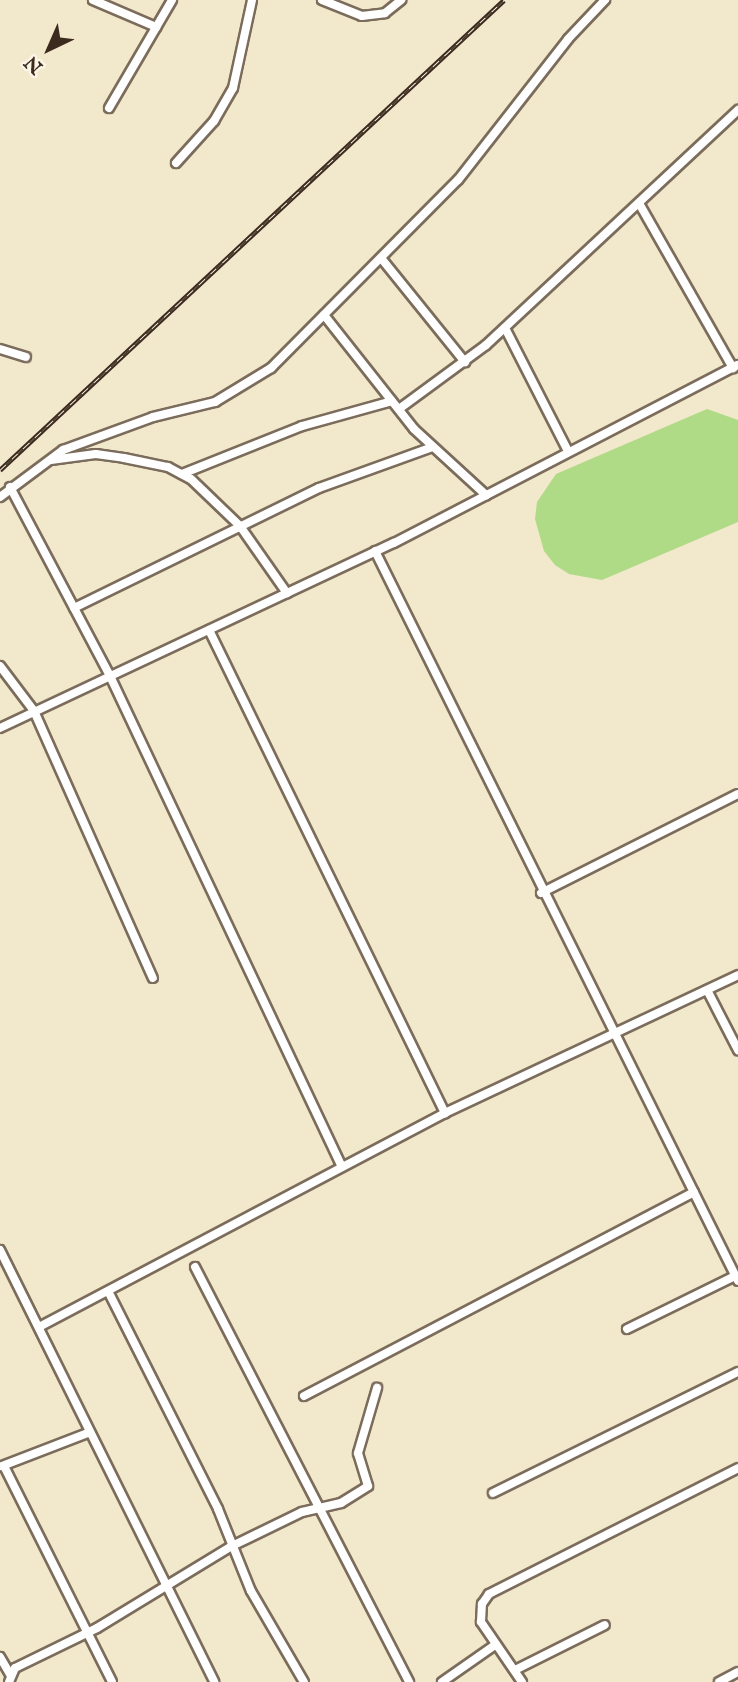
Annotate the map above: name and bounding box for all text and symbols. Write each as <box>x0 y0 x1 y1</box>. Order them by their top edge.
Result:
north arrow <box>14 14 84 84</box>
text: N <box>20 50 49 78</box>

